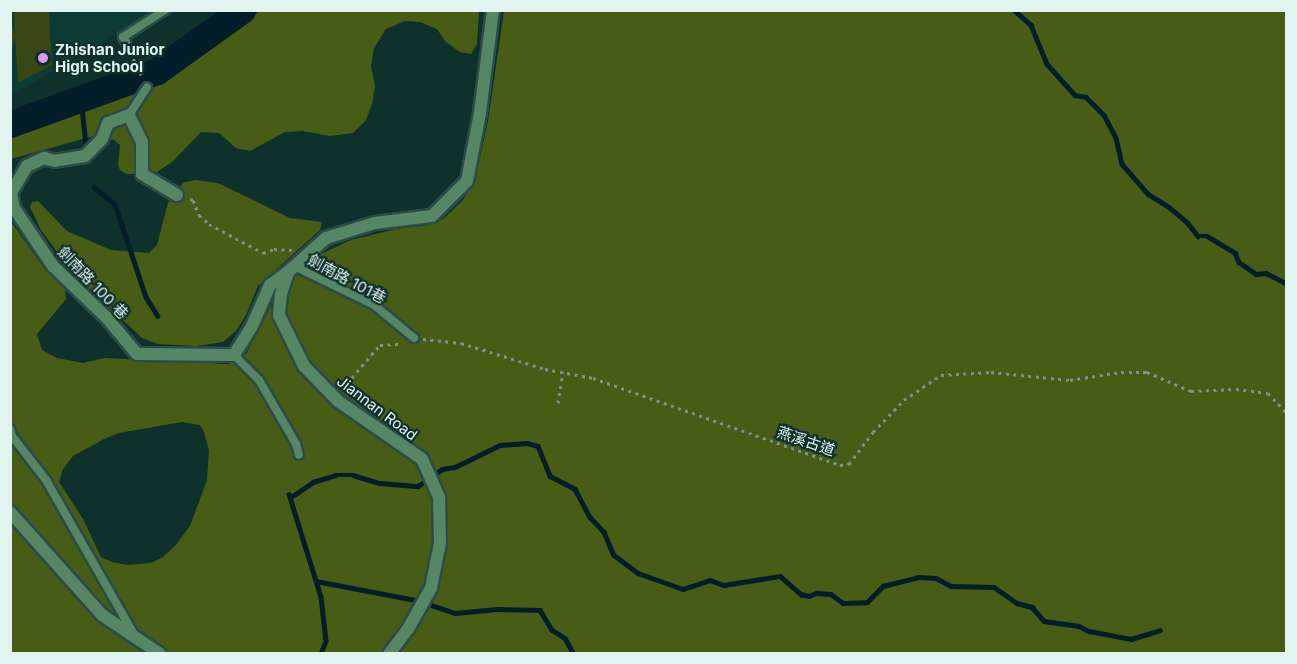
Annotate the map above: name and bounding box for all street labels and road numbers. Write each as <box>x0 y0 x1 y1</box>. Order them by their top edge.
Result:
street label: 劍南路 100 巷 <box>54 243 132 323</box>
street label: 劍南路 101巷 <box>305 251 389 307</box>
street label: Jiannan Road <box>333 372 421 444</box>
street label: 燕溪古道 <box>775 423 837 459</box>

